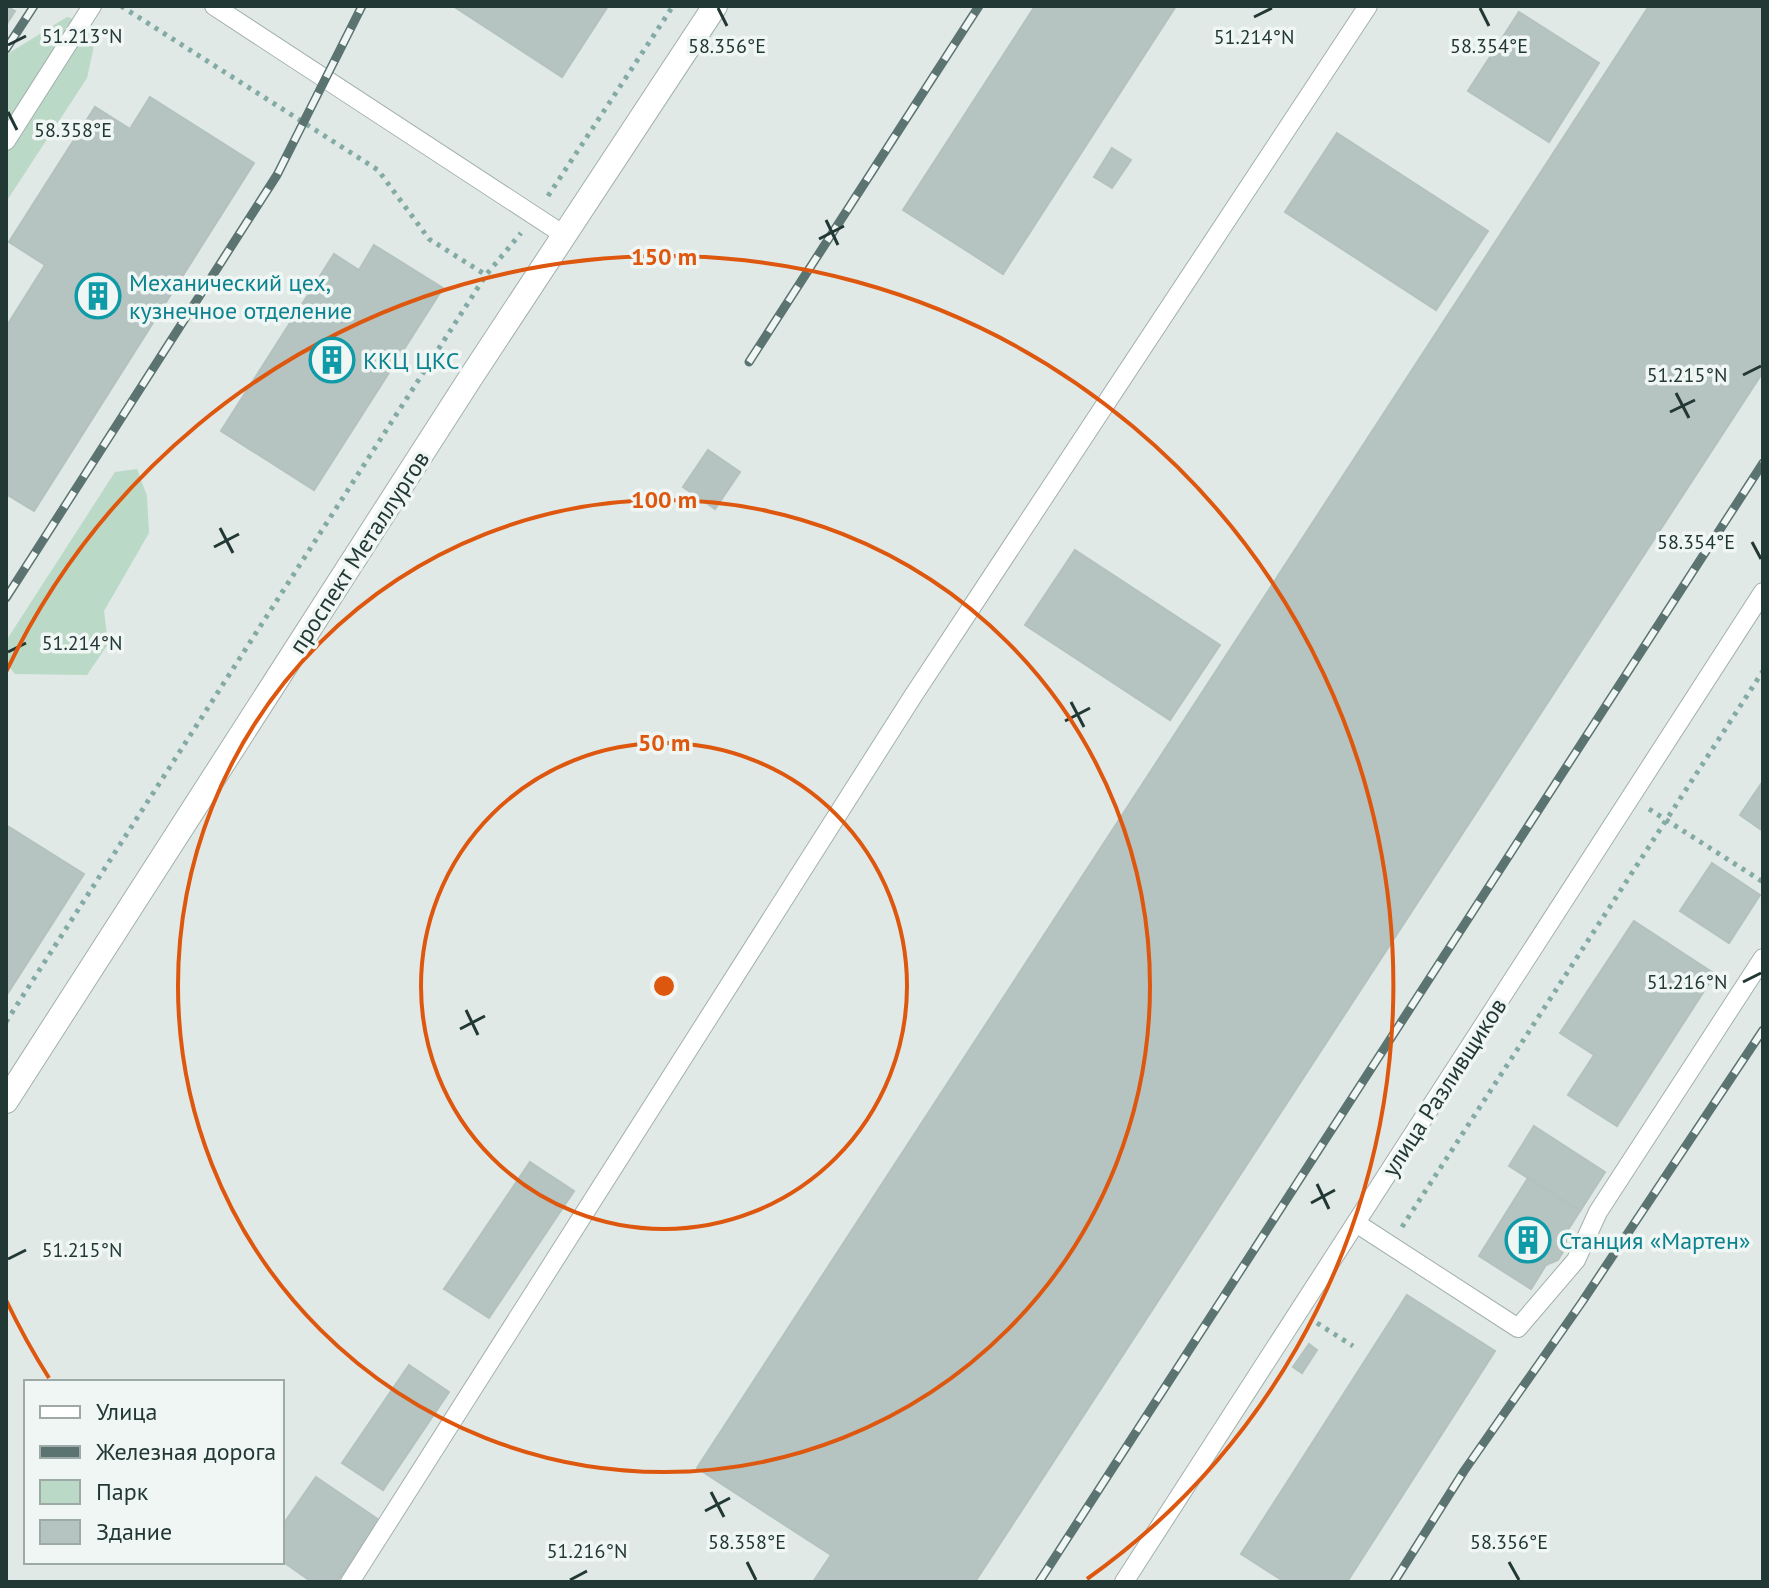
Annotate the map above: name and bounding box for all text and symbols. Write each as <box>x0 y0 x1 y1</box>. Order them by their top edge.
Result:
text: 51.213°N <box>42 23 122 49</box>
text: 51.214°N <box>1214 24 1294 50</box>
text: 58.356°E <box>688 33 766 59</box>
text: 58.354°E <box>1450 33 1528 59</box>
text: 58.358°E <box>34 117 112 143</box>
text: 150 m <box>631 241 697 272</box>
place label: Механический цех, кузнечное отделение <box>129 267 352 326</box>
building icon: Механический цех, кузнечное отделение <box>74 272 122 320</box>
building icon: ККЦ ЦКС <box>308 336 356 384</box>
place label: ККЦ ЦКС <box>363 345 460 376</box>
text: 51.215°N <box>1647 362 1727 388</box>
street label: проспект Металлургов <box>282 445 436 659</box>
text: 100 m <box>631 484 697 515</box>
text: 58.354°E <box>1657 529 1735 555</box>
text: 51.214°N <box>42 630 122 656</box>
text: 50 m <box>638 727 690 758</box>
text: 51.216°N <box>1647 969 1727 995</box>
centre of rings <box>650 972 678 1000</box>
street label: улица Разливщиков <box>1375 992 1513 1182</box>
building icon: Станция «Мартен» <box>1504 1216 1552 1264</box>
place label: Станция «Мартен» <box>1559 1225 1750 1256</box>
text: 51.215°N <box>42 1237 122 1263</box>
legend <box>24 1380 284 1564</box>
text: Улица <box>96 1396 157 1427</box>
text: Железная дорога <box>95 1436 276 1467</box>
text: Парк <box>96 1476 149 1507</box>
text: Здание <box>96 1516 172 1547</box>
text: 58.358°E <box>708 1529 786 1555</box>
text: 58.356°E <box>1470 1529 1548 1555</box>
text: 51.216°N <box>547 1538 627 1564</box>

